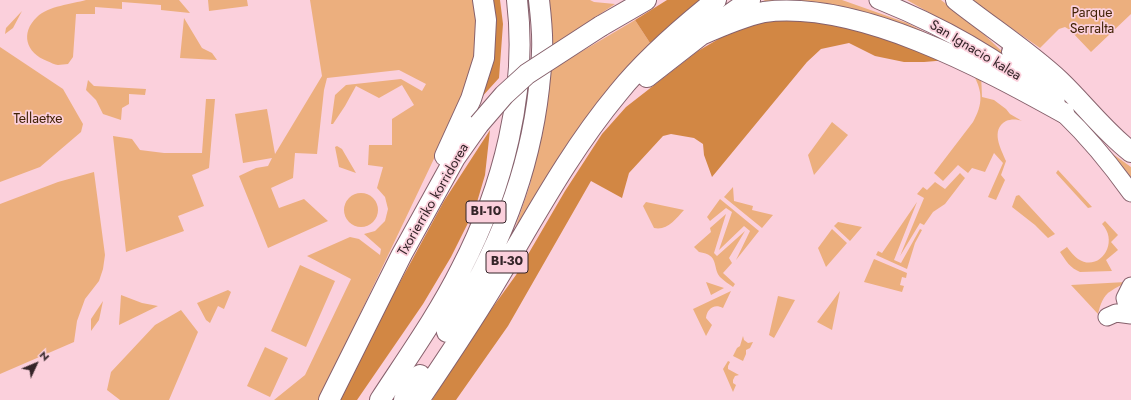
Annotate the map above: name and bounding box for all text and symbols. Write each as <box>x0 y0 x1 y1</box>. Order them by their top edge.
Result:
park label: Parque Serralta <box>1070 6 1114 38</box>
street label: San Ignacio kalea <box>926 17 1024 85</box>
park label: Tellaetxe <box>14 112 62 128</box>
street label: Txorierriko korridorea <box>395 141 473 259</box>
road number: BI-10 <box>466 201 506 223</box>
road number: BI-30 <box>486 251 528 273</box>
north arrow <box>16 344 56 384</box>
text: N <box>36 347 53 364</box>

